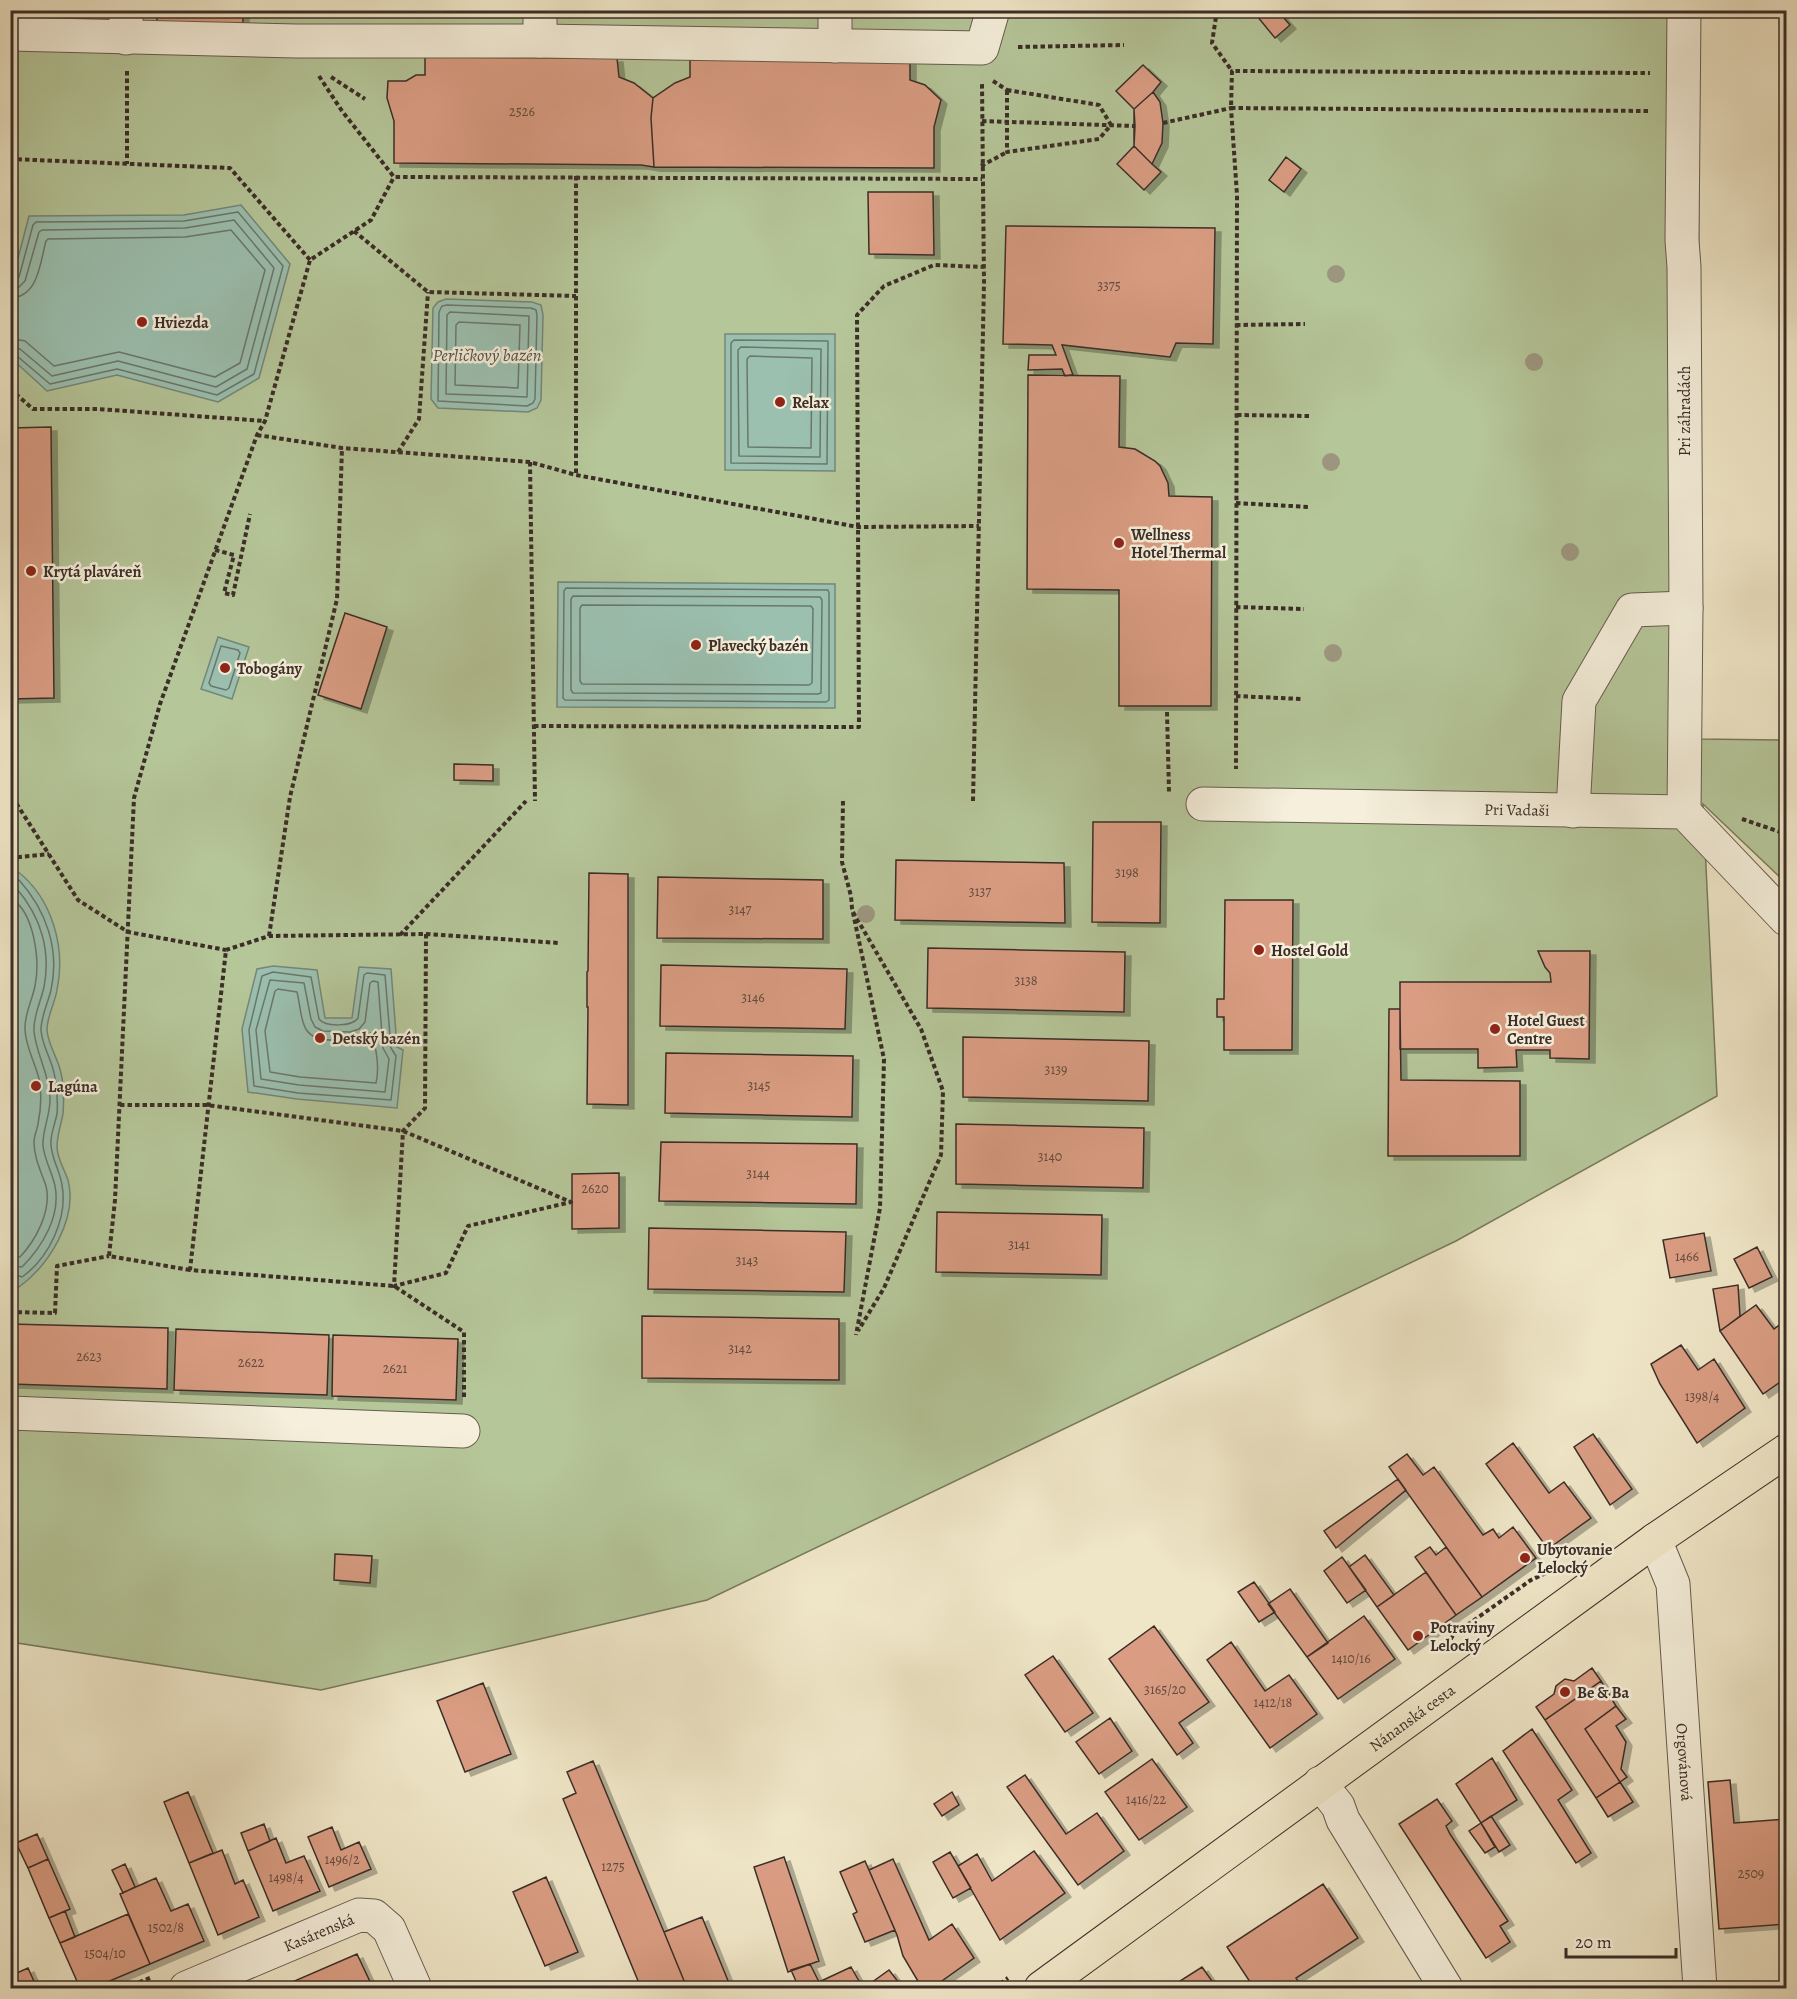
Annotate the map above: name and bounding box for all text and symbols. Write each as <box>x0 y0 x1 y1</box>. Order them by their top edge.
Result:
house number: 2526 <box>509 102 535 121</box>
house number: 3375 <box>1097 276 1121 295</box>
place label: Hviezda <box>154 312 209 334</box>
marker: Hviezda <box>135 315 149 329</box>
water label: Perličkový bazén <box>432 343 542 367</box>
street label: Pri záhradách <box>1674 365 1696 456</box>
place label: Relax <box>792 392 829 414</box>
marker: Relax <box>773 395 787 409</box>
place label: Wellness Hotel Thermal <box>1130 524 1227 564</box>
marker: Wellness Hotel Thermal <box>1112 536 1126 550</box>
place label: Krytá plaváreň <box>43 561 142 583</box>
marker: Krytá plaváreň <box>24 564 38 578</box>
place label: Plavecký bazén <box>708 635 809 657</box>
marker: Plavecký bazén <box>689 638 703 652</box>
place label: Tobogány <box>237 658 302 680</box>
marker: Tobogány <box>218 661 232 675</box>
street label: Pri Vadaši <box>1484 799 1550 822</box>
house number: 3198 <box>1115 863 1139 882</box>
house number: 3137 <box>969 882 991 901</box>
house number: 3147 <box>729 900 752 919</box>
place label: Hostel Gold <box>1271 940 1349 962</box>
marker: Hostel Gold <box>1252 943 1266 957</box>
house number: 3138 <box>1014 971 1038 990</box>
house number: 3146 <box>741 988 765 1007</box>
place label: Hotel Guest Centre <box>1507 1010 1585 1050</box>
marker: Hotel Guest Centre <box>1488 1022 1502 1036</box>
place label: Detský bazén <box>332 1028 420 1050</box>
marker: Detský bazén <box>313 1031 327 1045</box>
house number: 3139 <box>1045 1060 1067 1079</box>
place label: Lagúna <box>48 1076 98 1098</box>
house number: 3145 <box>748 1076 770 1095</box>
marker: Lagúna <box>29 1079 43 1093</box>
house number: 3140 <box>1038 1147 1062 1166</box>
house number: 3144 <box>746 1164 770 1183</box>
house number: 2620 <box>581 1179 609 1198</box>
house number: 3141 <box>1008 1235 1030 1254</box>
house number: 1466 <box>1675 1247 1699 1266</box>
house number: 3143 <box>736 1251 759 1270</box>
house number: 3142 <box>728 1339 752 1358</box>
house number: 2623 <box>76 1347 102 1366</box>
house number: 2622 <box>238 1353 265 1372</box>
house number: 2621 <box>383 1359 407 1378</box>
house number: 1398/4 <box>1685 1387 1719 1406</box>
place label: Ubytovanie Lelocký <box>1537 1539 1612 1579</box>
marker: Ubytovanie Lelocký <box>1518 1551 1532 1565</box>
place label: Potraviny Lelocký <box>1430 1617 1495 1657</box>
marker: Potraviny Lelocký <box>1411 1629 1425 1643</box>
house number: 1410/16 <box>1331 1649 1371 1668</box>
street label: Nánanská cesta <box>1365 1679 1460 1757</box>
house number: 3165/20 <box>1144 1680 1186 1699</box>
place label: Be & Ba <box>1577 1682 1629 1704</box>
marker: Be & Ba <box>1558 1685 1572 1699</box>
house number: 1412/18 <box>1254 1693 1293 1712</box>
street label: Orgovánová <box>1670 1722 1698 1802</box>
house number: 1416/22 <box>1126 1790 1166 1809</box>
house number: 1496/2 <box>324 1850 360 1869</box>
house number: 1275 <box>601 1857 625 1876</box>
house number: 2509 <box>1738 1864 1764 1883</box>
house number: 1498/4 <box>268 1868 304 1887</box>
street label: Kasárenská <box>280 1908 358 1958</box>
house number: 1502/8 <box>148 1918 184 1937</box>
scale bar <box>1566 1921 1676 1959</box>
text: 20 m <box>1575 1930 1612 1954</box>
house number: 1504/10 <box>84 1944 126 1963</box>

